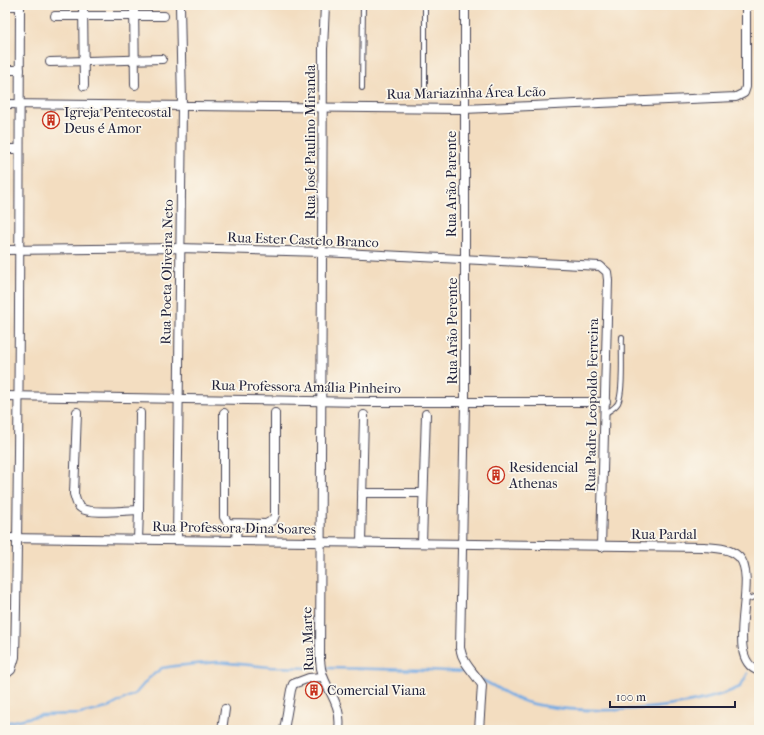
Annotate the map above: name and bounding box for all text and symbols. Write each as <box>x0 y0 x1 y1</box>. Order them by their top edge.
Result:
street label: Rua José Paulino Miranda <box>302 64 319 219</box>
street label: Rua Mariazinha Área Leão <box>386 82 546 103</box>
place label: Igreja Pentecostal Deus é Amor <box>64 104 172 137</box>
building icon: Igreja Pentecostal Deus é Amor <box>41 110 61 130</box>
street label: Rua Arão Parente <box>443 131 460 237</box>
street label: Rua Poeta Oliveira Neto <box>157 199 177 345</box>
street label: Rua Ester Castelo Branco <box>227 229 379 251</box>
street label: Rua Arão Perente <box>444 278 461 384</box>
street label: Rua Padre Leopoldo Ferreira <box>582 317 602 492</box>
street label: Rua Professora Amália Pinheiro <box>211 377 401 397</box>
place label: Residencial Athenas <box>508 459 578 492</box>
building icon: Residencial Athenas <box>486 465 506 485</box>
street label: Rua Professora Dina Soares <box>152 518 316 538</box>
street label: Rua Pardal <box>631 526 697 543</box>
street label: Rua Marte <box>298 606 318 672</box>
building icon: Comercial Viana <box>304 680 324 700</box>
place label: Comercial Viana <box>327 682 426 699</box>
scale bar <box>610 683 735 709</box>
text: 100 m <box>616 690 646 704</box>

